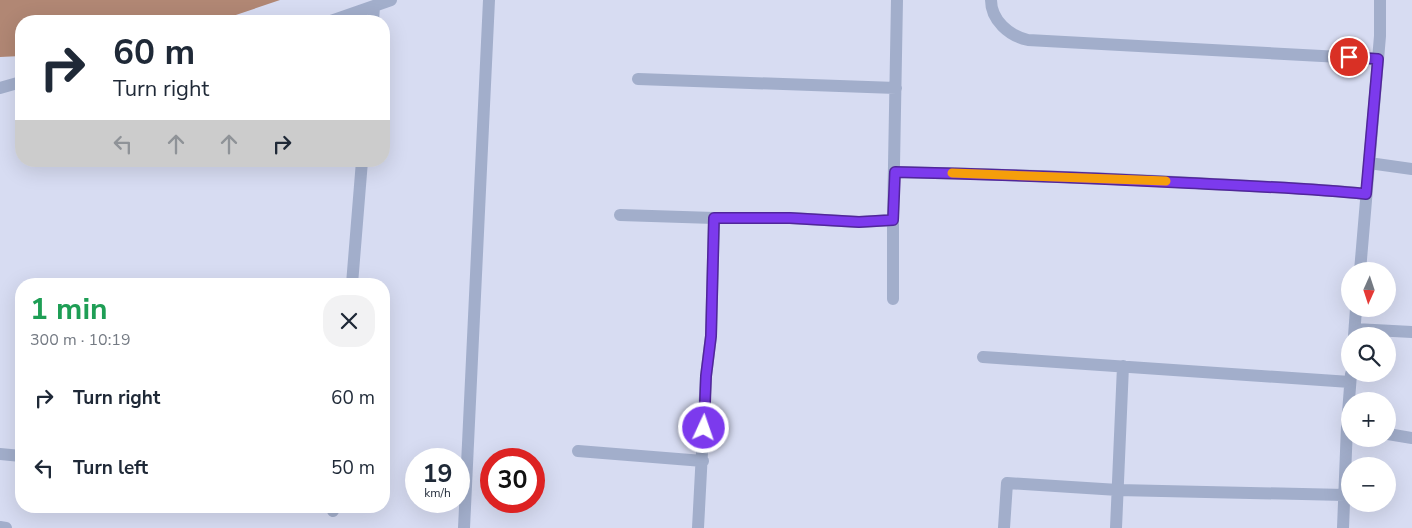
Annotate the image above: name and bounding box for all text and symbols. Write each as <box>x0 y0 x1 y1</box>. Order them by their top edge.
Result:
text: 60 m <box>113 29 195 76</box>
icon: right <box>30 35 95 100</box>
pin <box>1328 36 1370 78</box>
icon: arrive <box>1335 43 1363 71</box>
text: Turn right <box>113 74 209 104</box>
icon: left <box>109 130 137 158</box>
icon: ahead <box>162 130 190 158</box>
icon: ahead <box>215 130 243 158</box>
icon: right <box>268 130 296 158</box>
north arrow <box>1341 262 1396 318</box>
map controls <box>1341 262 1396 512</box>
text: 1 min <box>30 289 108 330</box>
button: close <box>323 295 375 347</box>
button: search <box>1341 327 1396 382</box>
text: 300 m · 10:19 <box>30 329 131 351</box>
icon: right <box>30 384 58 412</box>
text: Turn right <box>73 385 160 411</box>
text: 60 m <box>331 385 375 411</box>
button: + <box>1341 392 1396 447</box>
position arrow <box>677 401 729 453</box>
speed limit sign: 30 <box>480 448 545 513</box>
icon: left <box>30 454 58 482</box>
text: Turn left <box>73 455 148 481</box>
text: 50 m <box>331 455 375 481</box>
text: 19 <box>422 457 453 491</box>
button: − <box>1341 457 1396 512</box>
text: km/h <box>424 485 451 501</box>

